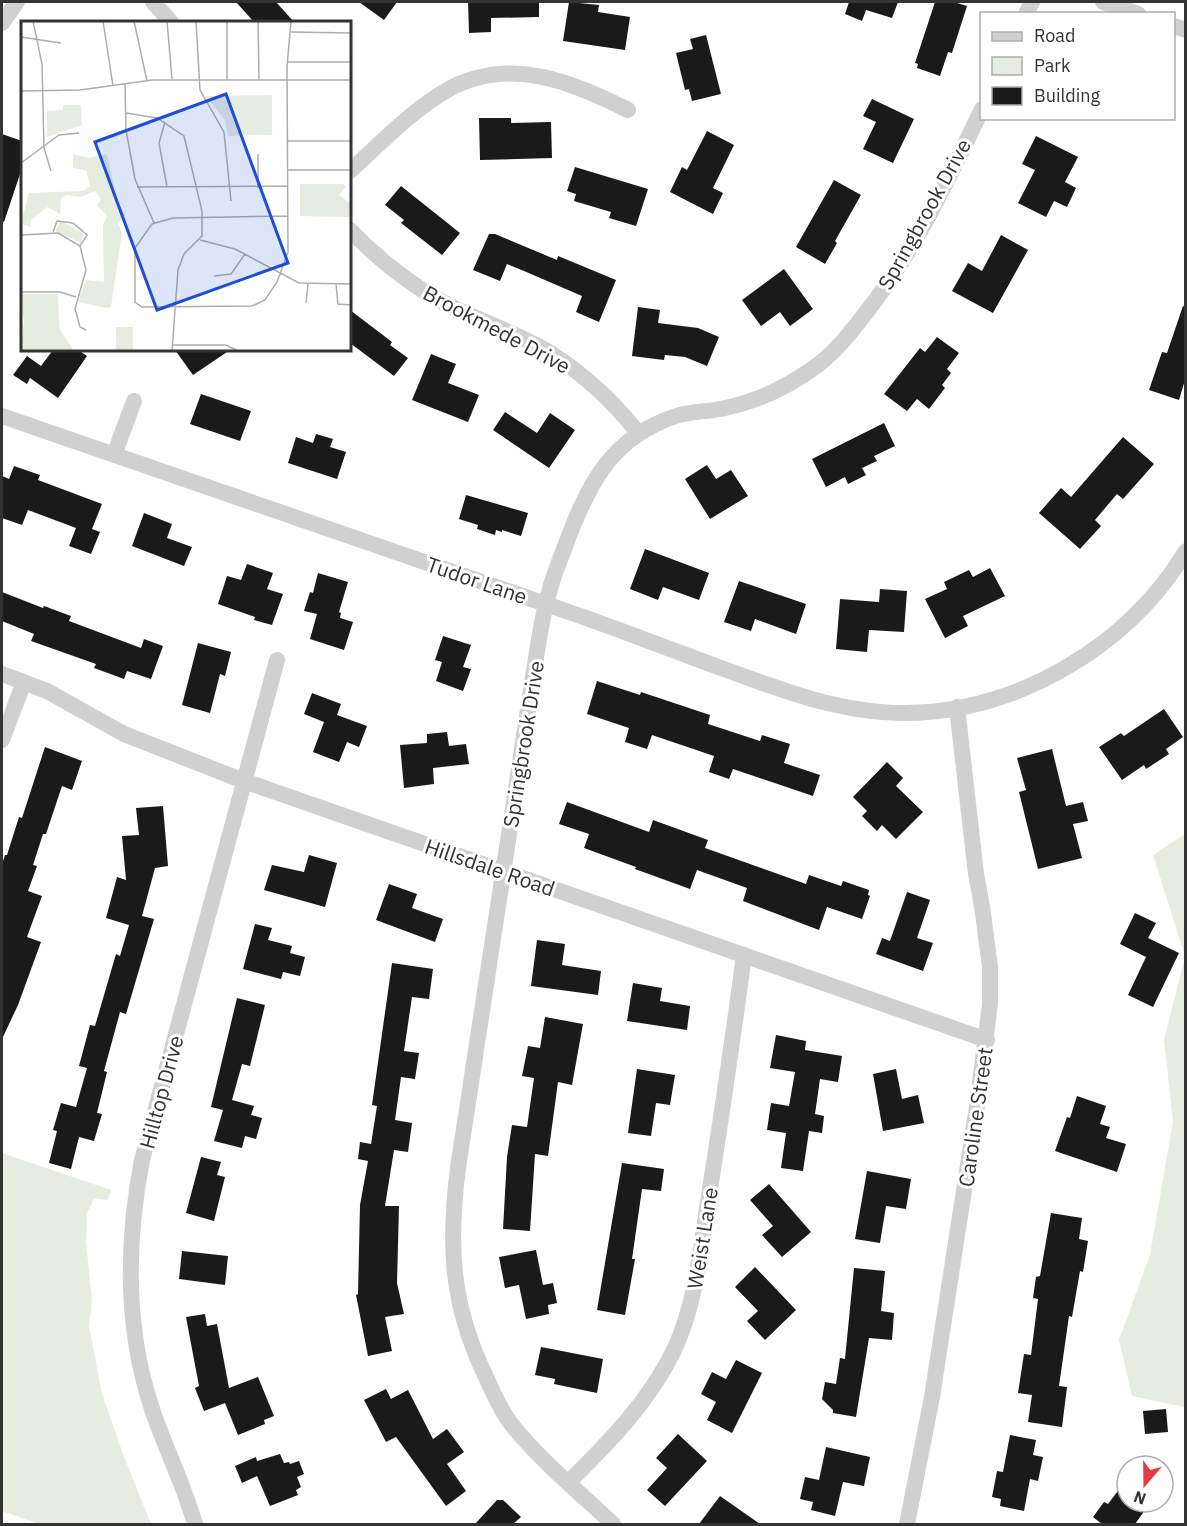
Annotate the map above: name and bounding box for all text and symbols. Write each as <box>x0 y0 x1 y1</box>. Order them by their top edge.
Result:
legend <box>980 12 1175 120</box>
inset map <box>21 21 351 351</box>
text: Road <box>1034 24 1075 47</box>
text: Park <box>1034 54 1071 77</box>
text: Building <box>1034 84 1101 107</box>
street label: Springbrook Drive <box>871 134 977 294</box>
street label: Brookmede Drive <box>418 278 576 380</box>
street label: Tudor Lane <box>423 550 531 610</box>
street label: Springbrook Drive <box>496 659 550 829</box>
street label: Hillsdale Road <box>421 832 559 902</box>
street label: Hilltop Drive <box>132 1032 190 1152</box>
street label: Caroline Street <box>951 1045 999 1189</box>
street label: Weist Lane <box>680 1185 724 1291</box>
north arrow <box>1115 1454 1175 1514</box>
text: N <box>1131 1487 1149 1509</box>

